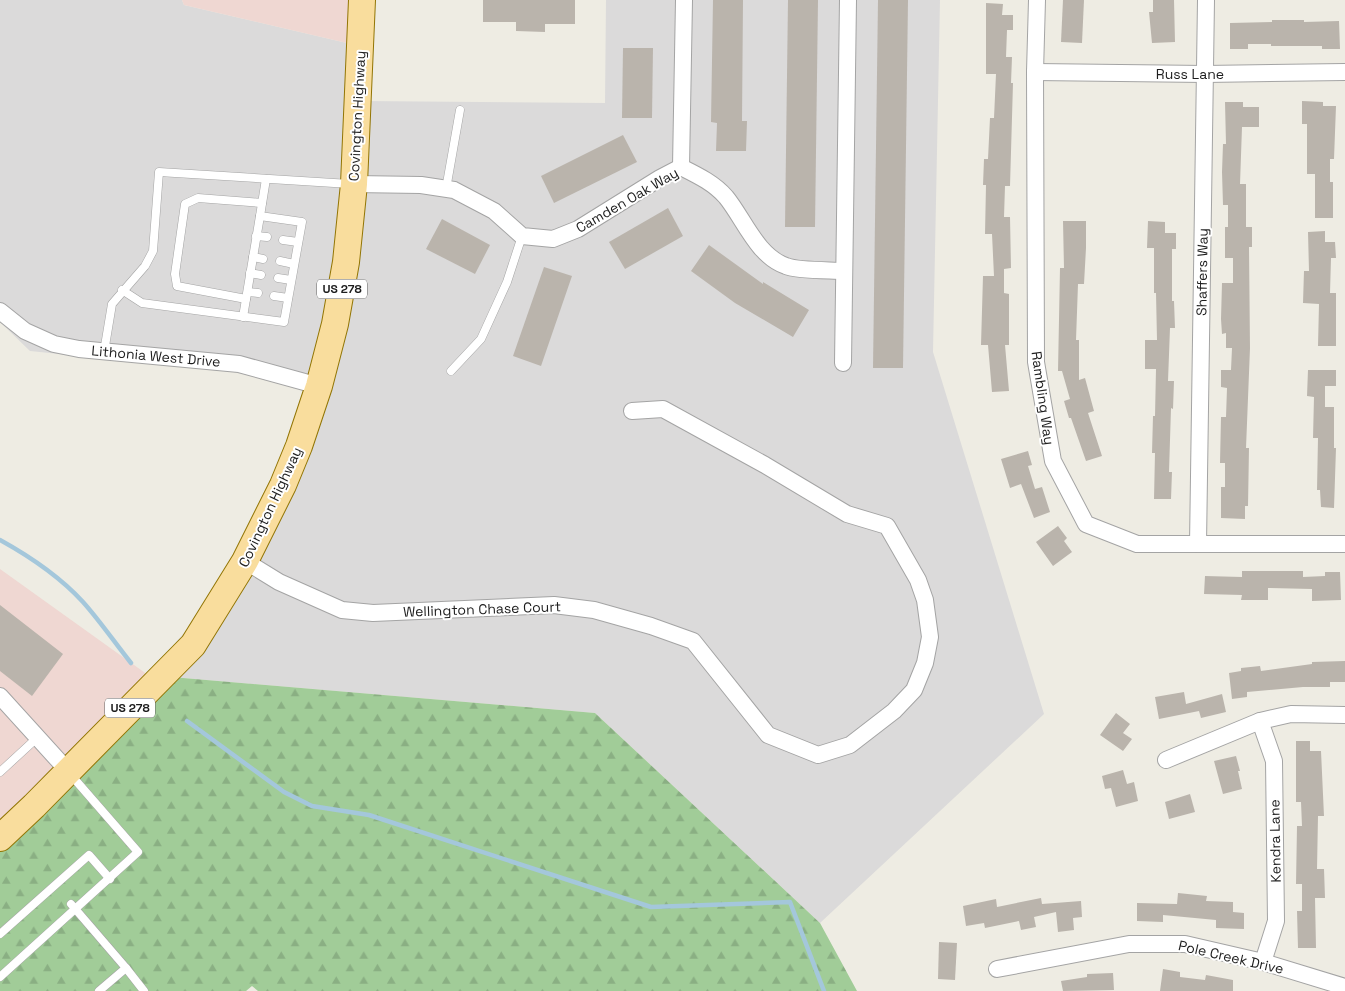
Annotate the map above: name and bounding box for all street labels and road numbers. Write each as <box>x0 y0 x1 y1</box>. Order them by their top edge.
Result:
street label: Covington Highway <box>345 50 369 182</box>
street label: Russ Lane <box>1156 65 1224 83</box>
street label: Camden Oak Way <box>572 163 682 237</box>
street label: Shaffers Way <box>1192 228 1212 316</box>
road number: US 278 <box>317 280 367 298</box>
street label: Lithonia West Drive <box>91 341 221 371</box>
street label: Rambling Way <box>1028 350 1058 446</box>
street label: Covington Highway <box>234 444 306 570</box>
street label: Wellington Chase Court <box>403 597 561 621</box>
road number: US 278 <box>105 698 155 718</box>
street label: Kendra Lane <box>1265 799 1285 883</box>
street label: Pole Creek Drive <box>1177 936 1285 978</box>

